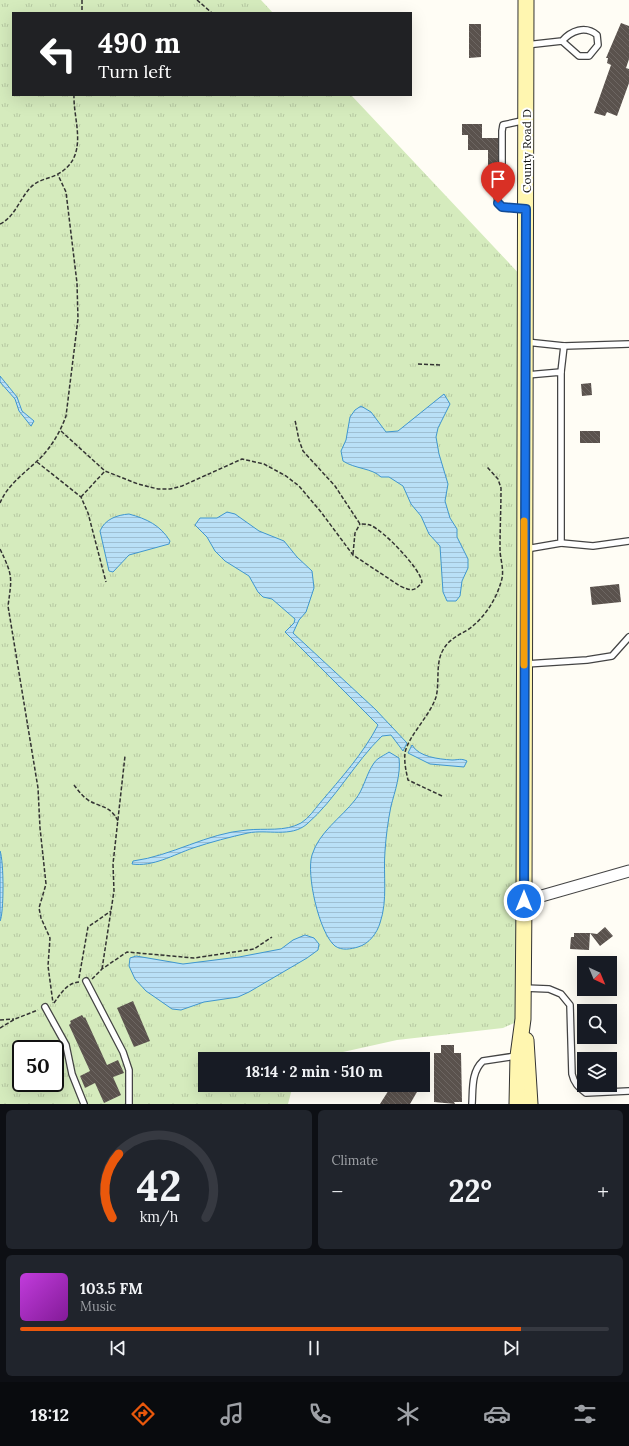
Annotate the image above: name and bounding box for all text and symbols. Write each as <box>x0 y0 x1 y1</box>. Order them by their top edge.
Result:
text: 490 m <box>98 25 180 61</box>
icon: left <box>32 28 84 80</box>
text: Turn left <box>98 60 171 83</box>
street label: County Road D <box>519 109 534 193</box>
pin <box>481 162 515 203</box>
icon: arrive <box>487 168 509 190</box>
position arrow <box>503 880 545 922</box>
north arrow <box>577 956 617 996</box>
map controls <box>577 956 617 1092</box>
button: search <box>577 1004 617 1044</box>
speed limit sign: 50 <box>12 1040 64 1092</box>
button: layers <box>577 1052 617 1092</box>
text: 18:14 · 2 min · 510 m <box>246 1062 382 1081</box>
text: Climate <box>332 1152 378 1169</box>
text: 42 <box>136 1158 181 1211</box>
text: 22° <box>449 1172 492 1210</box>
text: − <box>332 1177 343 1205</box>
text: + <box>597 1177 609 1205</box>
text: km/h <box>139 1207 178 1226</box>
text: 103.5 FM <box>80 1279 143 1298</box>
text: Music <box>80 1298 116 1315</box>
icon: previous <box>107 1337 129 1359</box>
icon: pause <box>303 1337 325 1359</box>
icon: next <box>500 1337 522 1359</box>
icon: directions <box>129 1400 157 1428</box>
icon: music <box>218 1400 246 1428</box>
icon: phone <box>306 1400 334 1428</box>
icon: climate <box>394 1400 422 1428</box>
icon: car <box>483 1400 511 1428</box>
icon: filters <box>571 1400 599 1428</box>
text: 18:12 <box>30 1403 69 1426</box>

